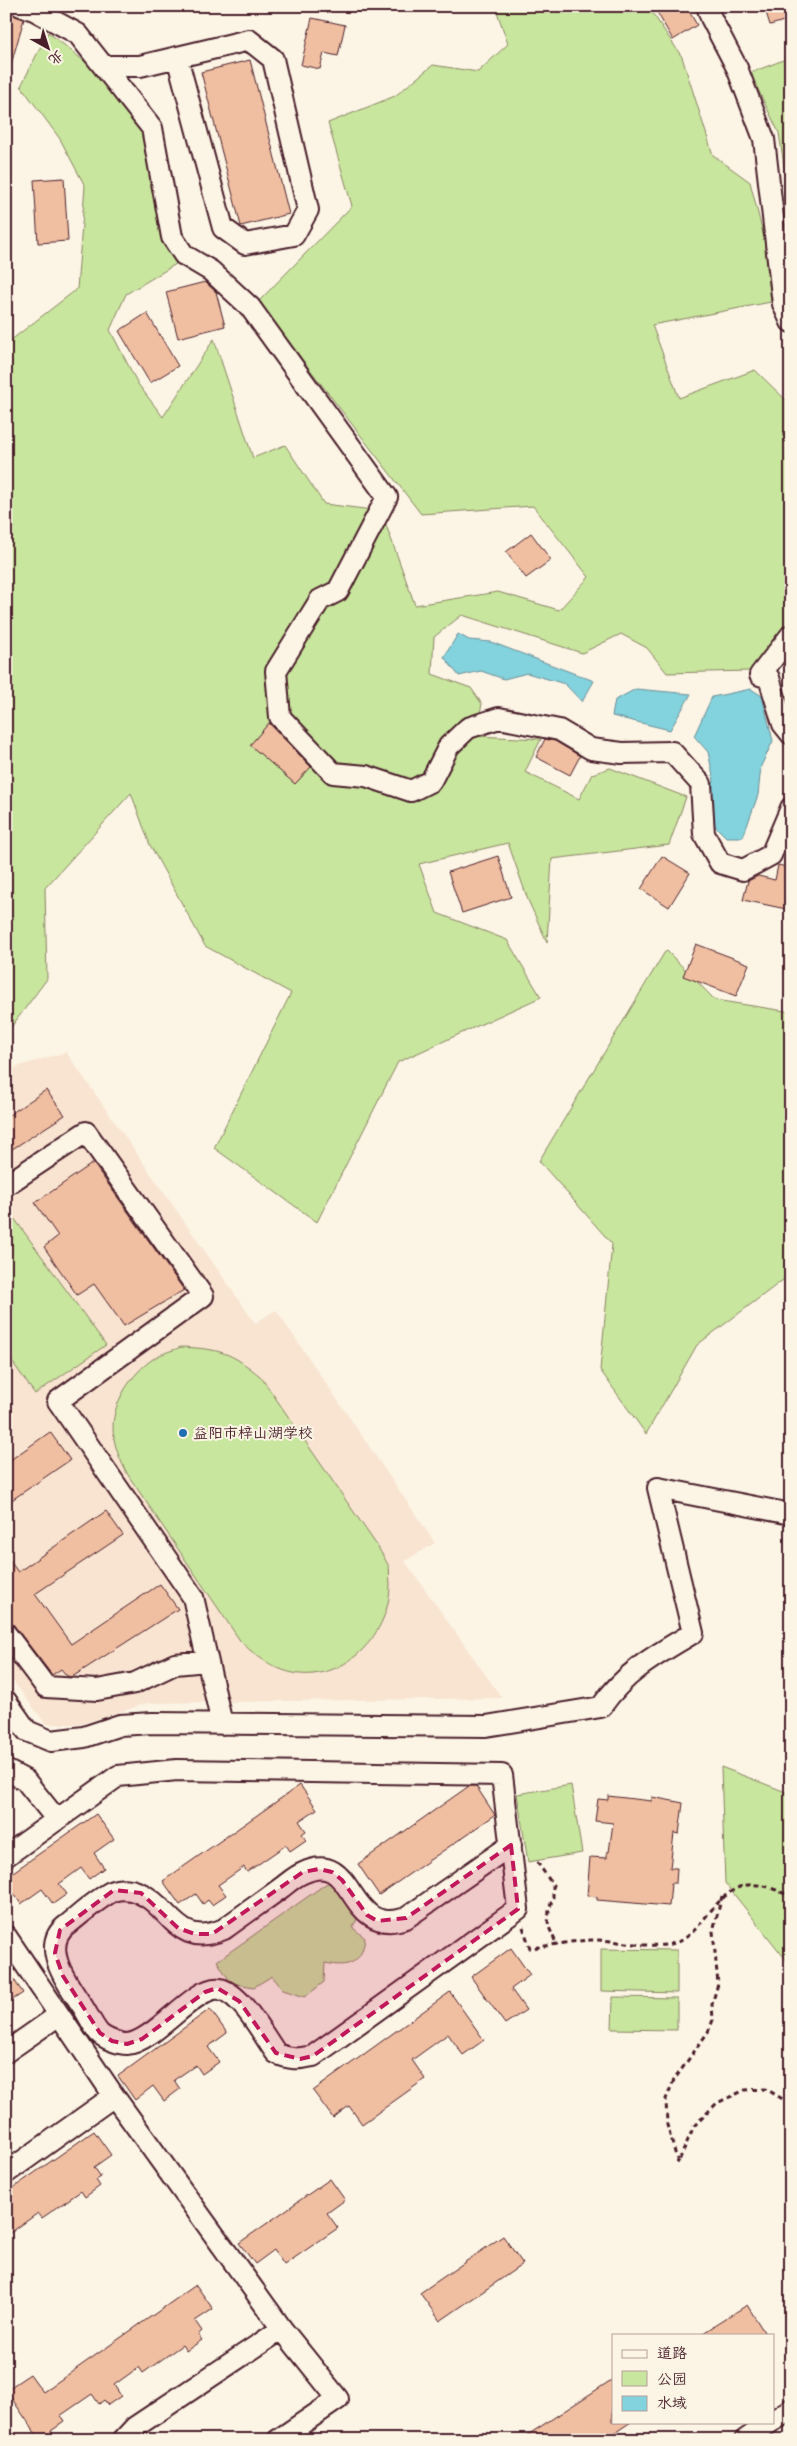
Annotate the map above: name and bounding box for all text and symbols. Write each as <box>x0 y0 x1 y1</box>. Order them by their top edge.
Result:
north arrow <box>22 22 72 72</box>
text: 北 <box>45 47 67 69</box>
place label: 益阳市梓山湖学校 <box>193 1424 313 1443</box>
marker: 益阳市梓山湖学校 <box>177 1427 189 1439</box>
legend <box>612 2334 774 2424</box>
text: 道路 <box>657 2344 687 2363</box>
text: 公园 <box>657 2370 687 2389</box>
text: 水域 <box>657 2394 687 2413</box>

